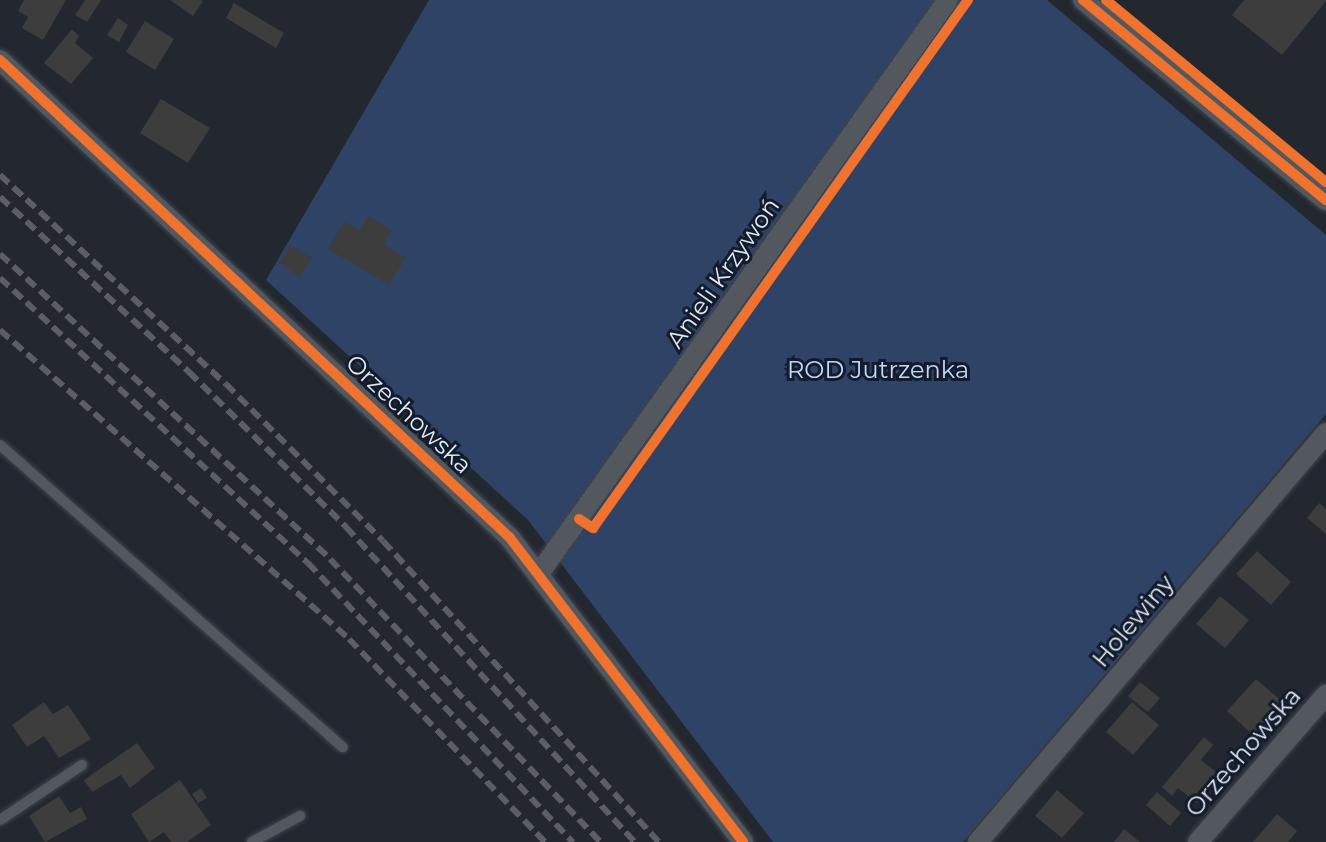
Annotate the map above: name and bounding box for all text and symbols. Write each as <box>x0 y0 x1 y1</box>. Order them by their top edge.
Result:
street label: Anieli Krzywoń <box>661 192 785 354</box>
street label: Orzechowska <box>340 348 478 480</box>
park label: ROD Jutrzenka <box>787 356 969 384</box>
street label: Holewiny <box>1086 569 1180 673</box>
street label: Orzechowska <box>1179 682 1307 822</box>

